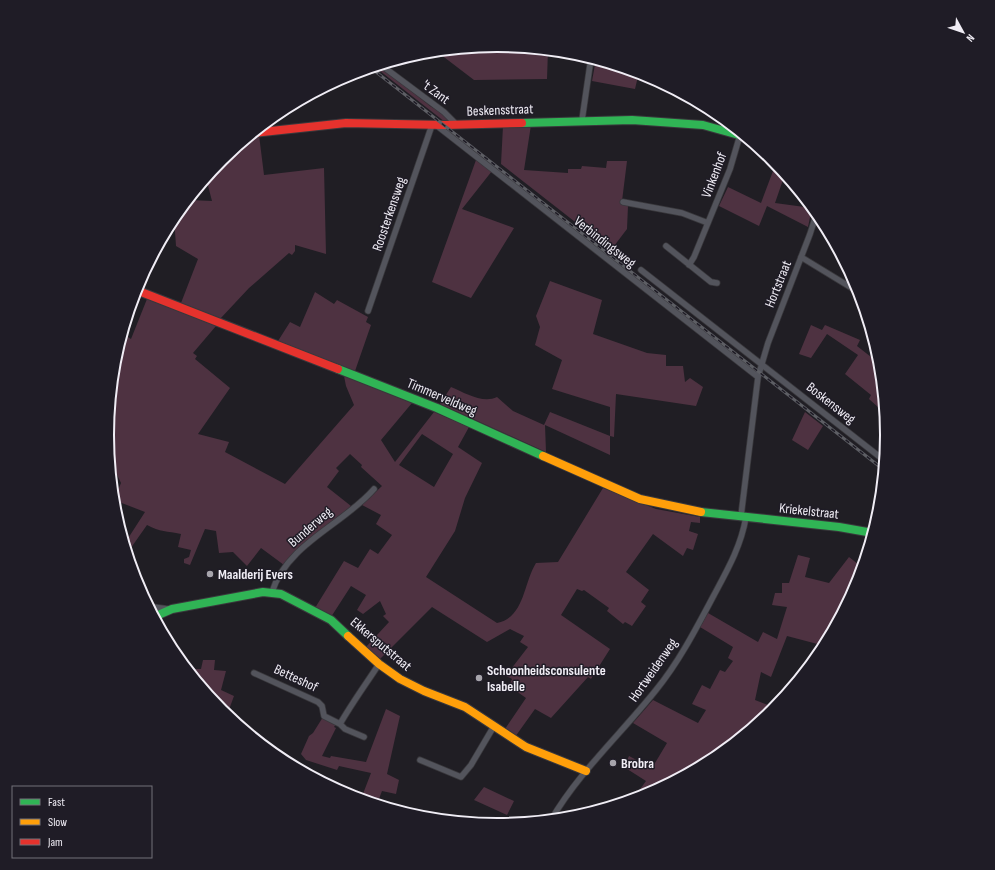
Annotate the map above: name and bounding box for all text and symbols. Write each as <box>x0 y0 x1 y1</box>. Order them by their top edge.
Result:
north arrow <box>943 12 983 52</box>
text: N <box>963 32 977 45</box>
street label: 't Zant <box>419 76 453 108</box>
street label: Beskensstraat <box>466 100 534 120</box>
street label: Vinkenhof <box>698 149 731 200</box>
street label: Roosterkensweg <box>368 174 410 253</box>
street label: Verbindingsweg <box>571 213 640 272</box>
street label: Hortstraat <box>761 258 795 310</box>
street label: Timmerveldweg <box>404 375 480 420</box>
street label: Boskensweg <box>803 378 859 428</box>
street label: Kriekelstraat <box>778 499 840 523</box>
street label: Bunderweg <box>285 503 336 551</box>
place label: Maalderij Evers <box>218 566 293 583</box>
marker: Maalderij Evers <box>205 569 215 579</box>
street label: Ekkersputstraat <box>347 613 415 675</box>
street label: Hortweidenweg <box>625 635 681 705</box>
street label: Betteshof <box>271 660 322 696</box>
place label: Schoonheidsconsulente Isabelle <box>487 662 606 695</box>
marker: Schoonheidsconsulente Isabelle <box>474 673 484 683</box>
place label: Brobra <box>621 755 654 772</box>
marker: Brobra <box>608 758 618 768</box>
legend <box>12 786 152 858</box>
text: Fast <box>48 795 65 810</box>
text: Slow <box>48 815 67 830</box>
text: Jam <box>47 835 63 850</box>

